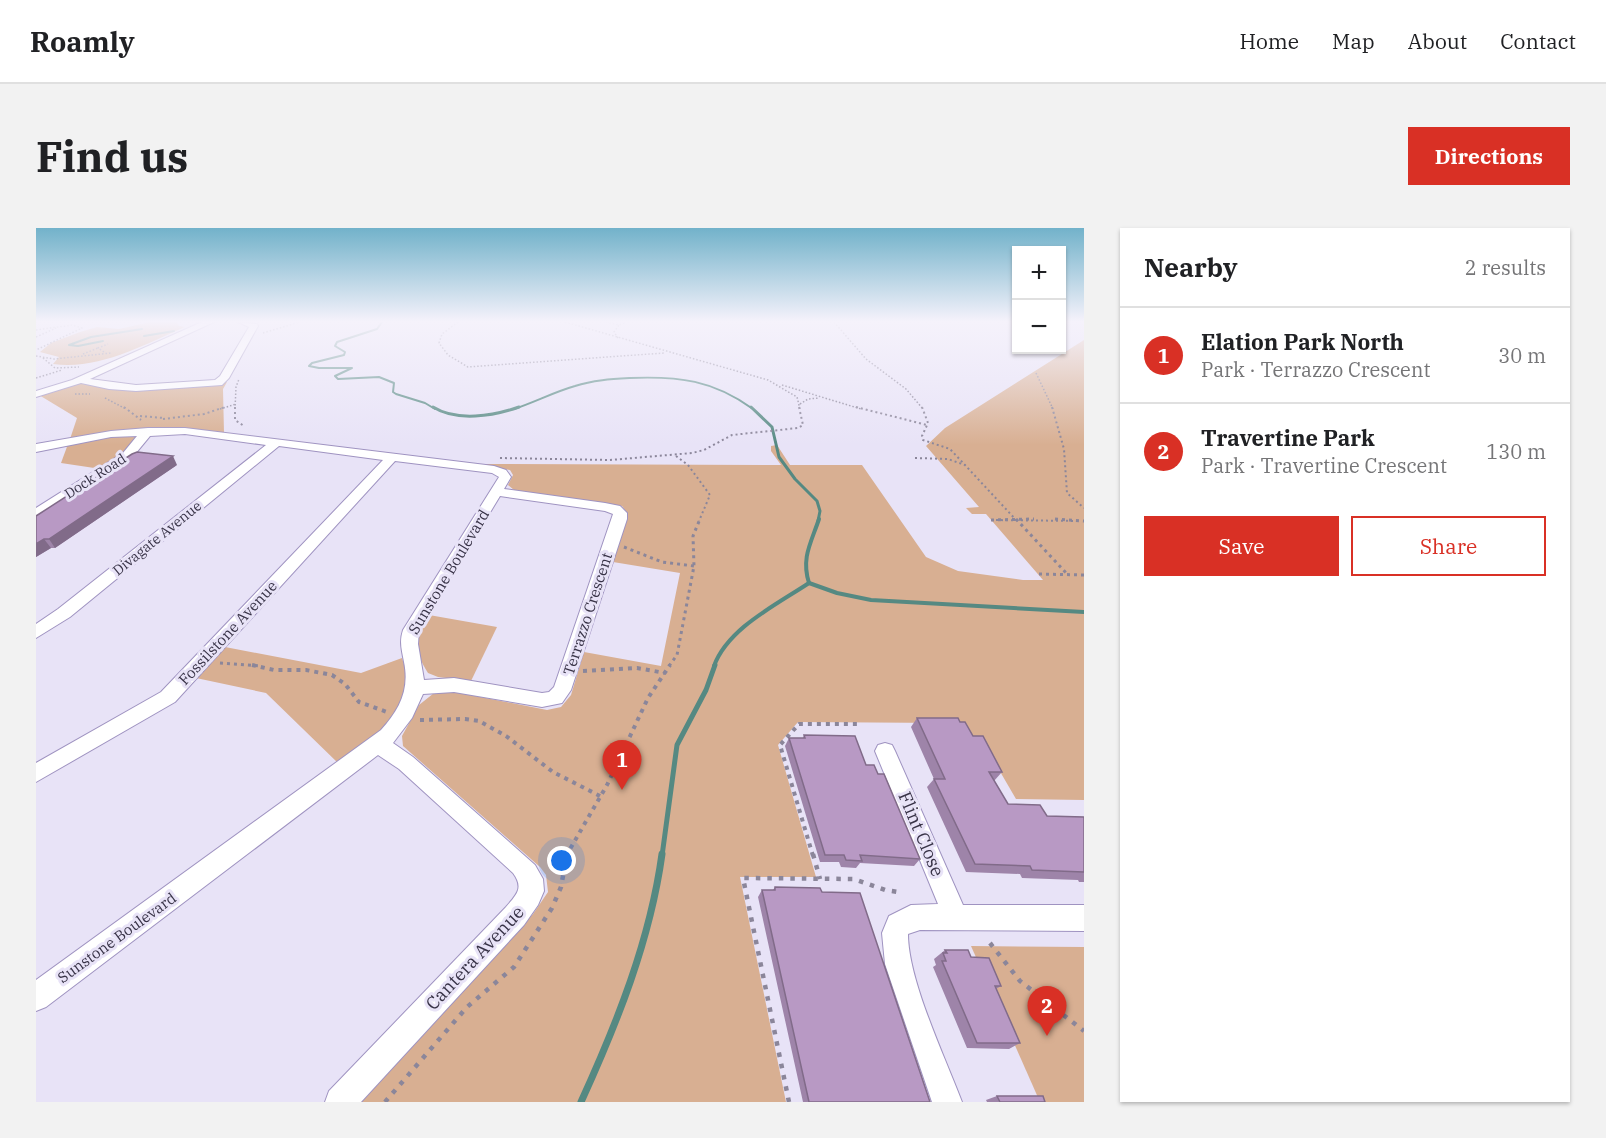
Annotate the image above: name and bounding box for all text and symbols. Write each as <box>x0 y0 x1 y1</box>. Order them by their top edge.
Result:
text: Roamly <box>30 23 135 60</box>
text: Home <box>1239 27 1299 55</box>
text: Map <box>1332 27 1375 55</box>
text: About <box>1408 27 1467 55</box>
text: Contact <box>1500 27 1576 55</box>
button: Directions <box>1408 127 1570 185</box>
text: Find us <box>36 129 188 184</box>
map controls <box>1012 246 1066 354</box>
button: + <box>1012 246 1066 300</box>
text: Nearby <box>1144 250 1238 284</box>
text: 2 results <box>1465 254 1546 281</box>
button: − <box>1012 300 1066 354</box>
text: Elation Park North <box>1201 327 1404 356</box>
text: 1 <box>1158 342 1170 369</box>
text: 30 m <box>1498 342 1546 369</box>
text: Park · Terrazzo Crescent <box>1201 356 1431 383</box>
text: Travertine Park <box>1201 423 1375 452</box>
text: 2 <box>1158 438 1170 465</box>
text: 130 m <box>1486 438 1546 465</box>
street label: Dock Road <box>61 449 130 503</box>
text: Park · Travertine Crescent <box>1201 452 1447 479</box>
street label: Divagate Avenue <box>109 497 205 579</box>
street label: Sunstone Boulevard <box>404 506 493 637</box>
button: Save <box>1144 516 1339 576</box>
button: Share <box>1351 516 1546 576</box>
street label: Terrazzo Crescent <box>559 550 616 678</box>
street label: Fossilstone Avenue <box>174 577 281 689</box>
pin: 1 <box>602 740 642 790</box>
street label: Flint Close <box>893 788 950 880</box>
your location <box>547 846 576 875</box>
street label: Sunstone Boulevard <box>54 888 180 987</box>
street label: Cantera Avenue <box>420 901 529 1015</box>
pin: 2 <box>1028 986 1066 1036</box>

